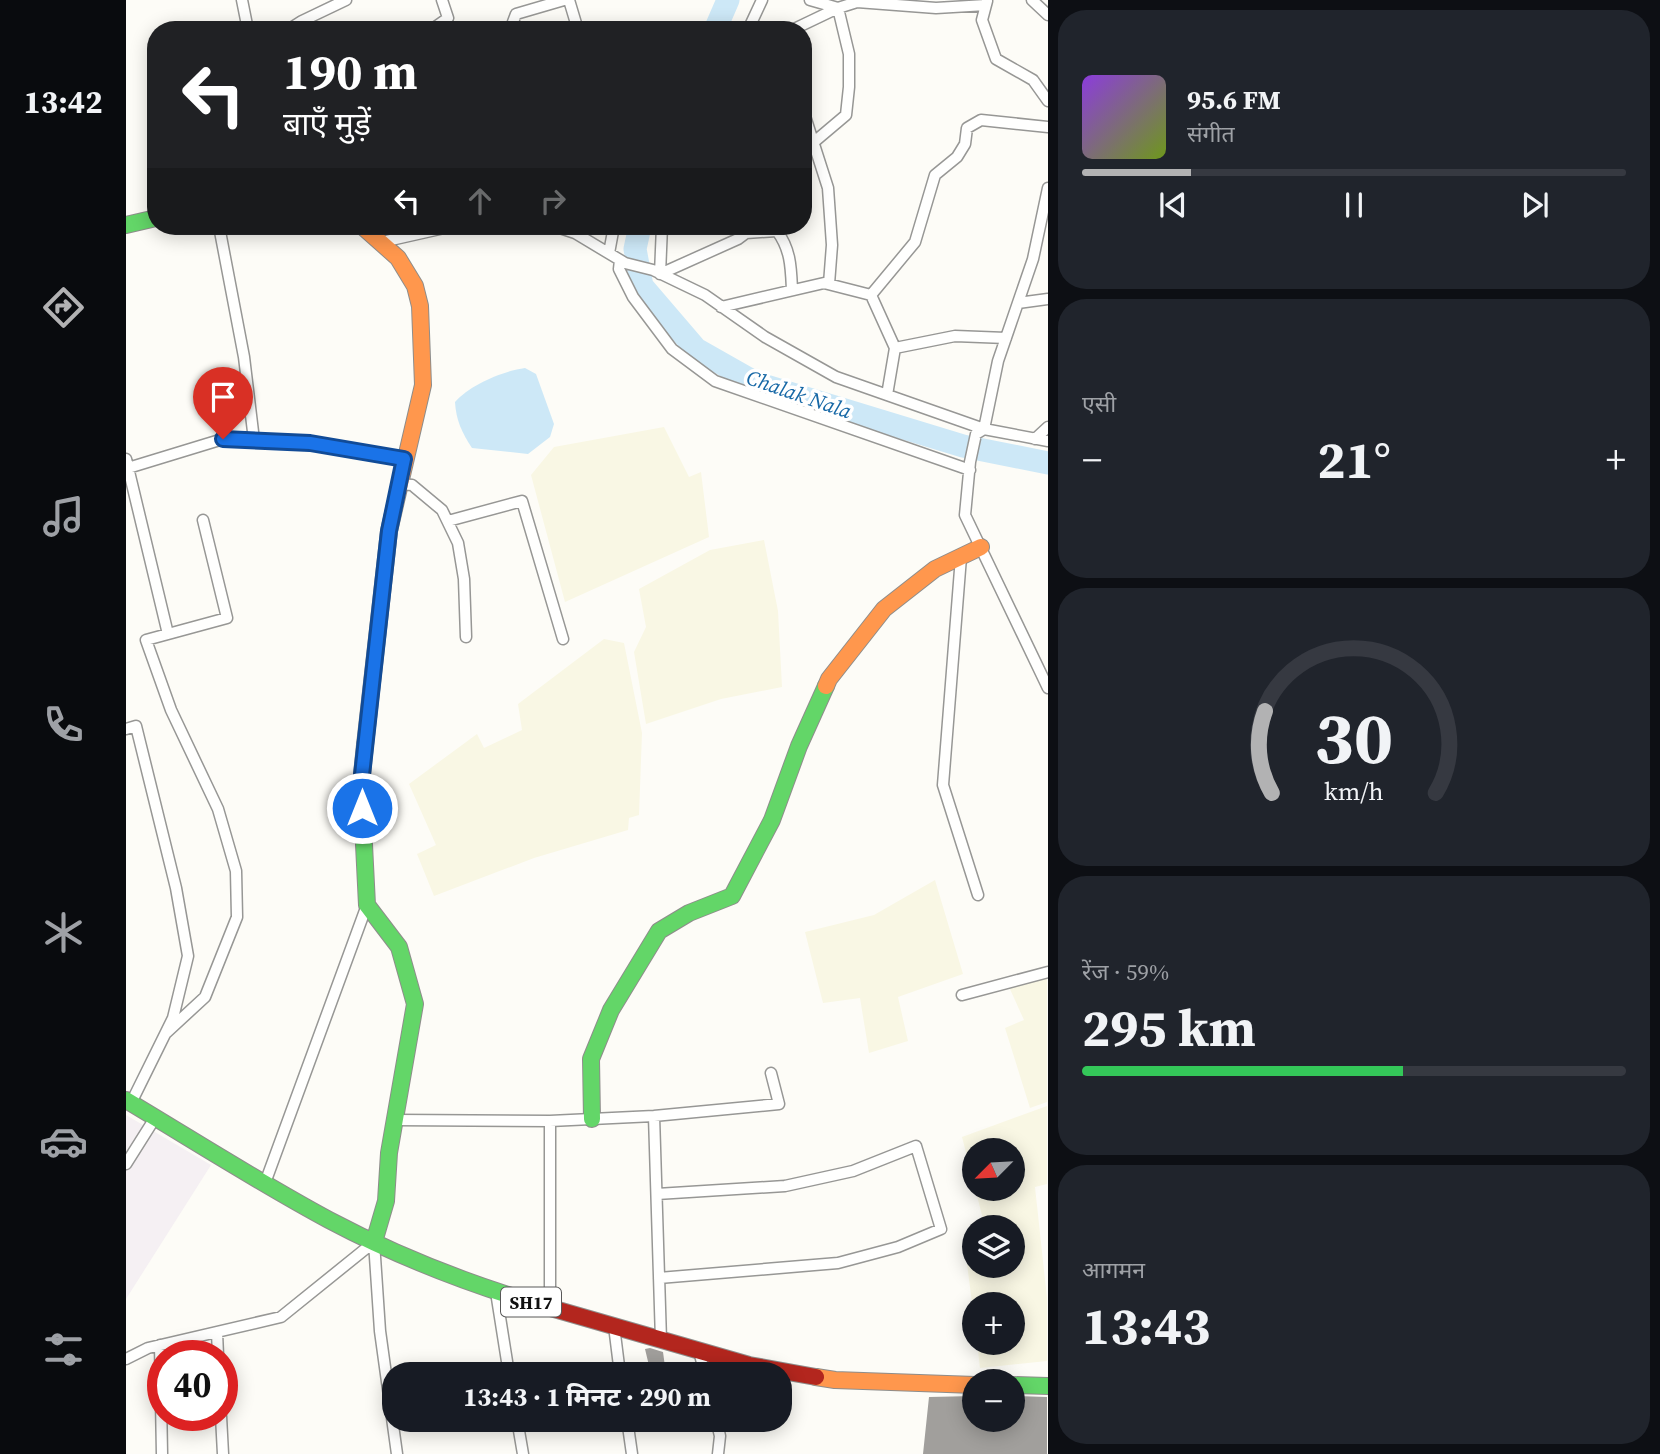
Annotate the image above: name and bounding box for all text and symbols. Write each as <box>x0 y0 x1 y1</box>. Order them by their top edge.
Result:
text: 190 m <box>283 38 418 105</box>
icon: left <box>168 49 259 140</box>
text: 13:42 <box>24 80 102 124</box>
text: 95.6 FM <box>1187 82 1281 118</box>
text: बाएँ मुड़ें <box>283 102 371 146</box>
text: संगीत <box>1187 118 1235 150</box>
icon: left <box>388 182 426 220</box>
icon: ahead <box>461 182 499 220</box>
icon: right <box>534 182 572 220</box>
icon: previous <box>1154 186 1192 224</box>
icon: pause <box>1335 186 1373 224</box>
icon: next <box>1516 186 1554 224</box>
icon: directions <box>39 283 88 332</box>
water label: Chalak Nala <box>743 362 855 426</box>
pin <box>193 367 253 439</box>
icon: arrive <box>204 378 242 416</box>
text: एसी <box>1082 388 1116 420</box>
text: 21° <box>1317 424 1391 495</box>
text: − <box>1082 434 1102 486</box>
text: + <box>1606 434 1626 486</box>
icon: music <box>39 492 88 541</box>
text: 30 <box>1315 688 1393 787</box>
icon: phone <box>39 700 88 749</box>
position arrow <box>325 771 399 845</box>
text: km/h <box>1324 774 1384 808</box>
icon: climate <box>39 908 88 957</box>
text: रेंज · 59% <box>1082 956 1169 988</box>
text: 295 km <box>1082 992 1256 1063</box>
icon: car <box>39 1117 88 1166</box>
north arrow <box>962 1138 1026 1200</box>
map controls <box>962 1138 1025 1432</box>
button: layers <box>962 1215 1025 1278</box>
text: आगमन <box>1082 1254 1145 1286</box>
road number: SH17 <box>501 1288 561 1316</box>
text: 13:43 <box>1082 1290 1210 1361</box>
button: + <box>962 1292 1025 1355</box>
icon: filters <box>39 1325 88 1374</box>
speed limit sign: 40 <box>147 1340 238 1431</box>
button: − <box>962 1369 1025 1432</box>
text: 13:43 · 1 मिनट · 290 m <box>463 1379 711 1415</box>

